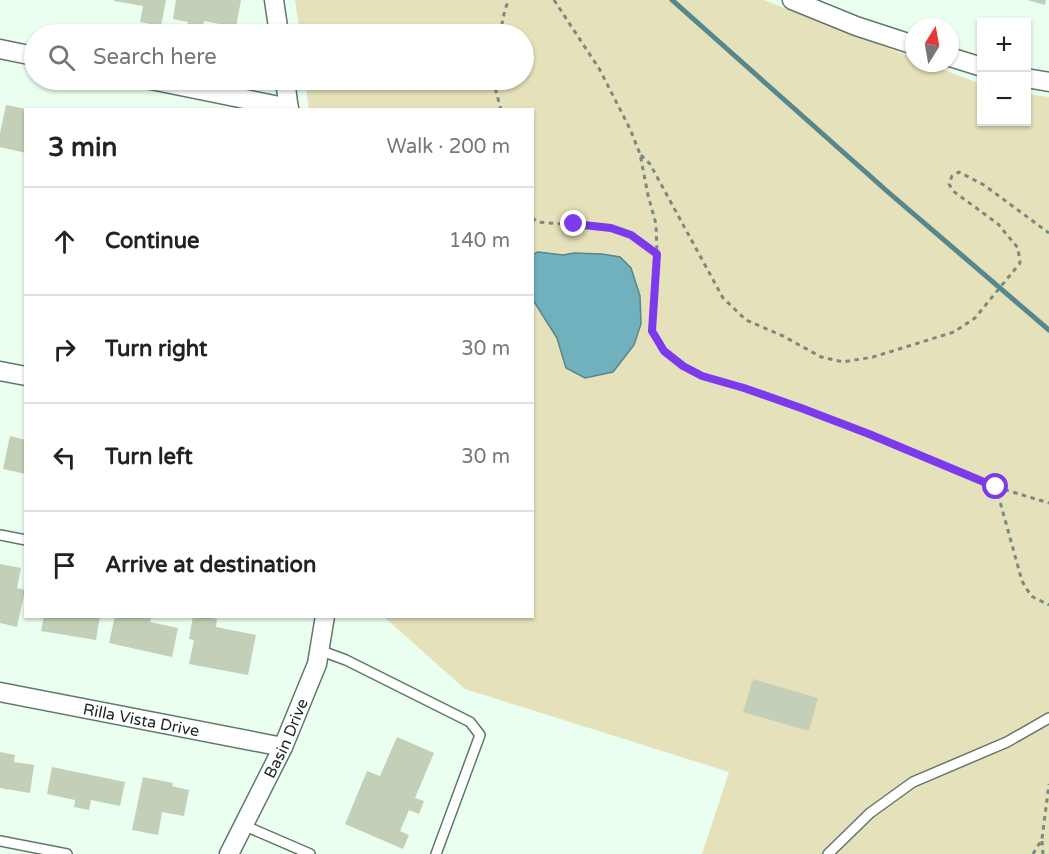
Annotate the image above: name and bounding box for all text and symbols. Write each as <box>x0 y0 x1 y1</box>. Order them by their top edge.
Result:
north arrow <box>905 18 959 72</box>
map controls <box>977 18 1031 126</box>
button: + <box>977 18 1031 72</box>
search box <box>24 24 534 90</box>
icon: search <box>45 41 78 74</box>
text: Search here <box>93 44 217 70</box>
button: − <box>977 72 1031 126</box>
text: 3 min <box>48 132 117 163</box>
text: Walk · 200 m <box>387 135 510 159</box>
route end <box>560 210 586 236</box>
icon: ahead <box>48 225 81 258</box>
text: Continue <box>105 228 200 254</box>
text: 140 m <box>449 229 510 253</box>
icon: right <box>48 333 81 366</box>
text: Turn right <box>105 336 207 362</box>
text: 30 m <box>461 337 510 361</box>
icon: left <box>48 441 81 474</box>
text: Turn left <box>105 444 193 470</box>
text: 30 m <box>461 445 510 469</box>
route start <box>982 473 1008 499</box>
icon: arrive <box>48 549 81 582</box>
text: Arrive at destination <box>105 552 316 578</box>
street label: Basin Drive <box>260 696 313 782</box>
street label: Rilla Vista Drive <box>81 699 201 742</box>

